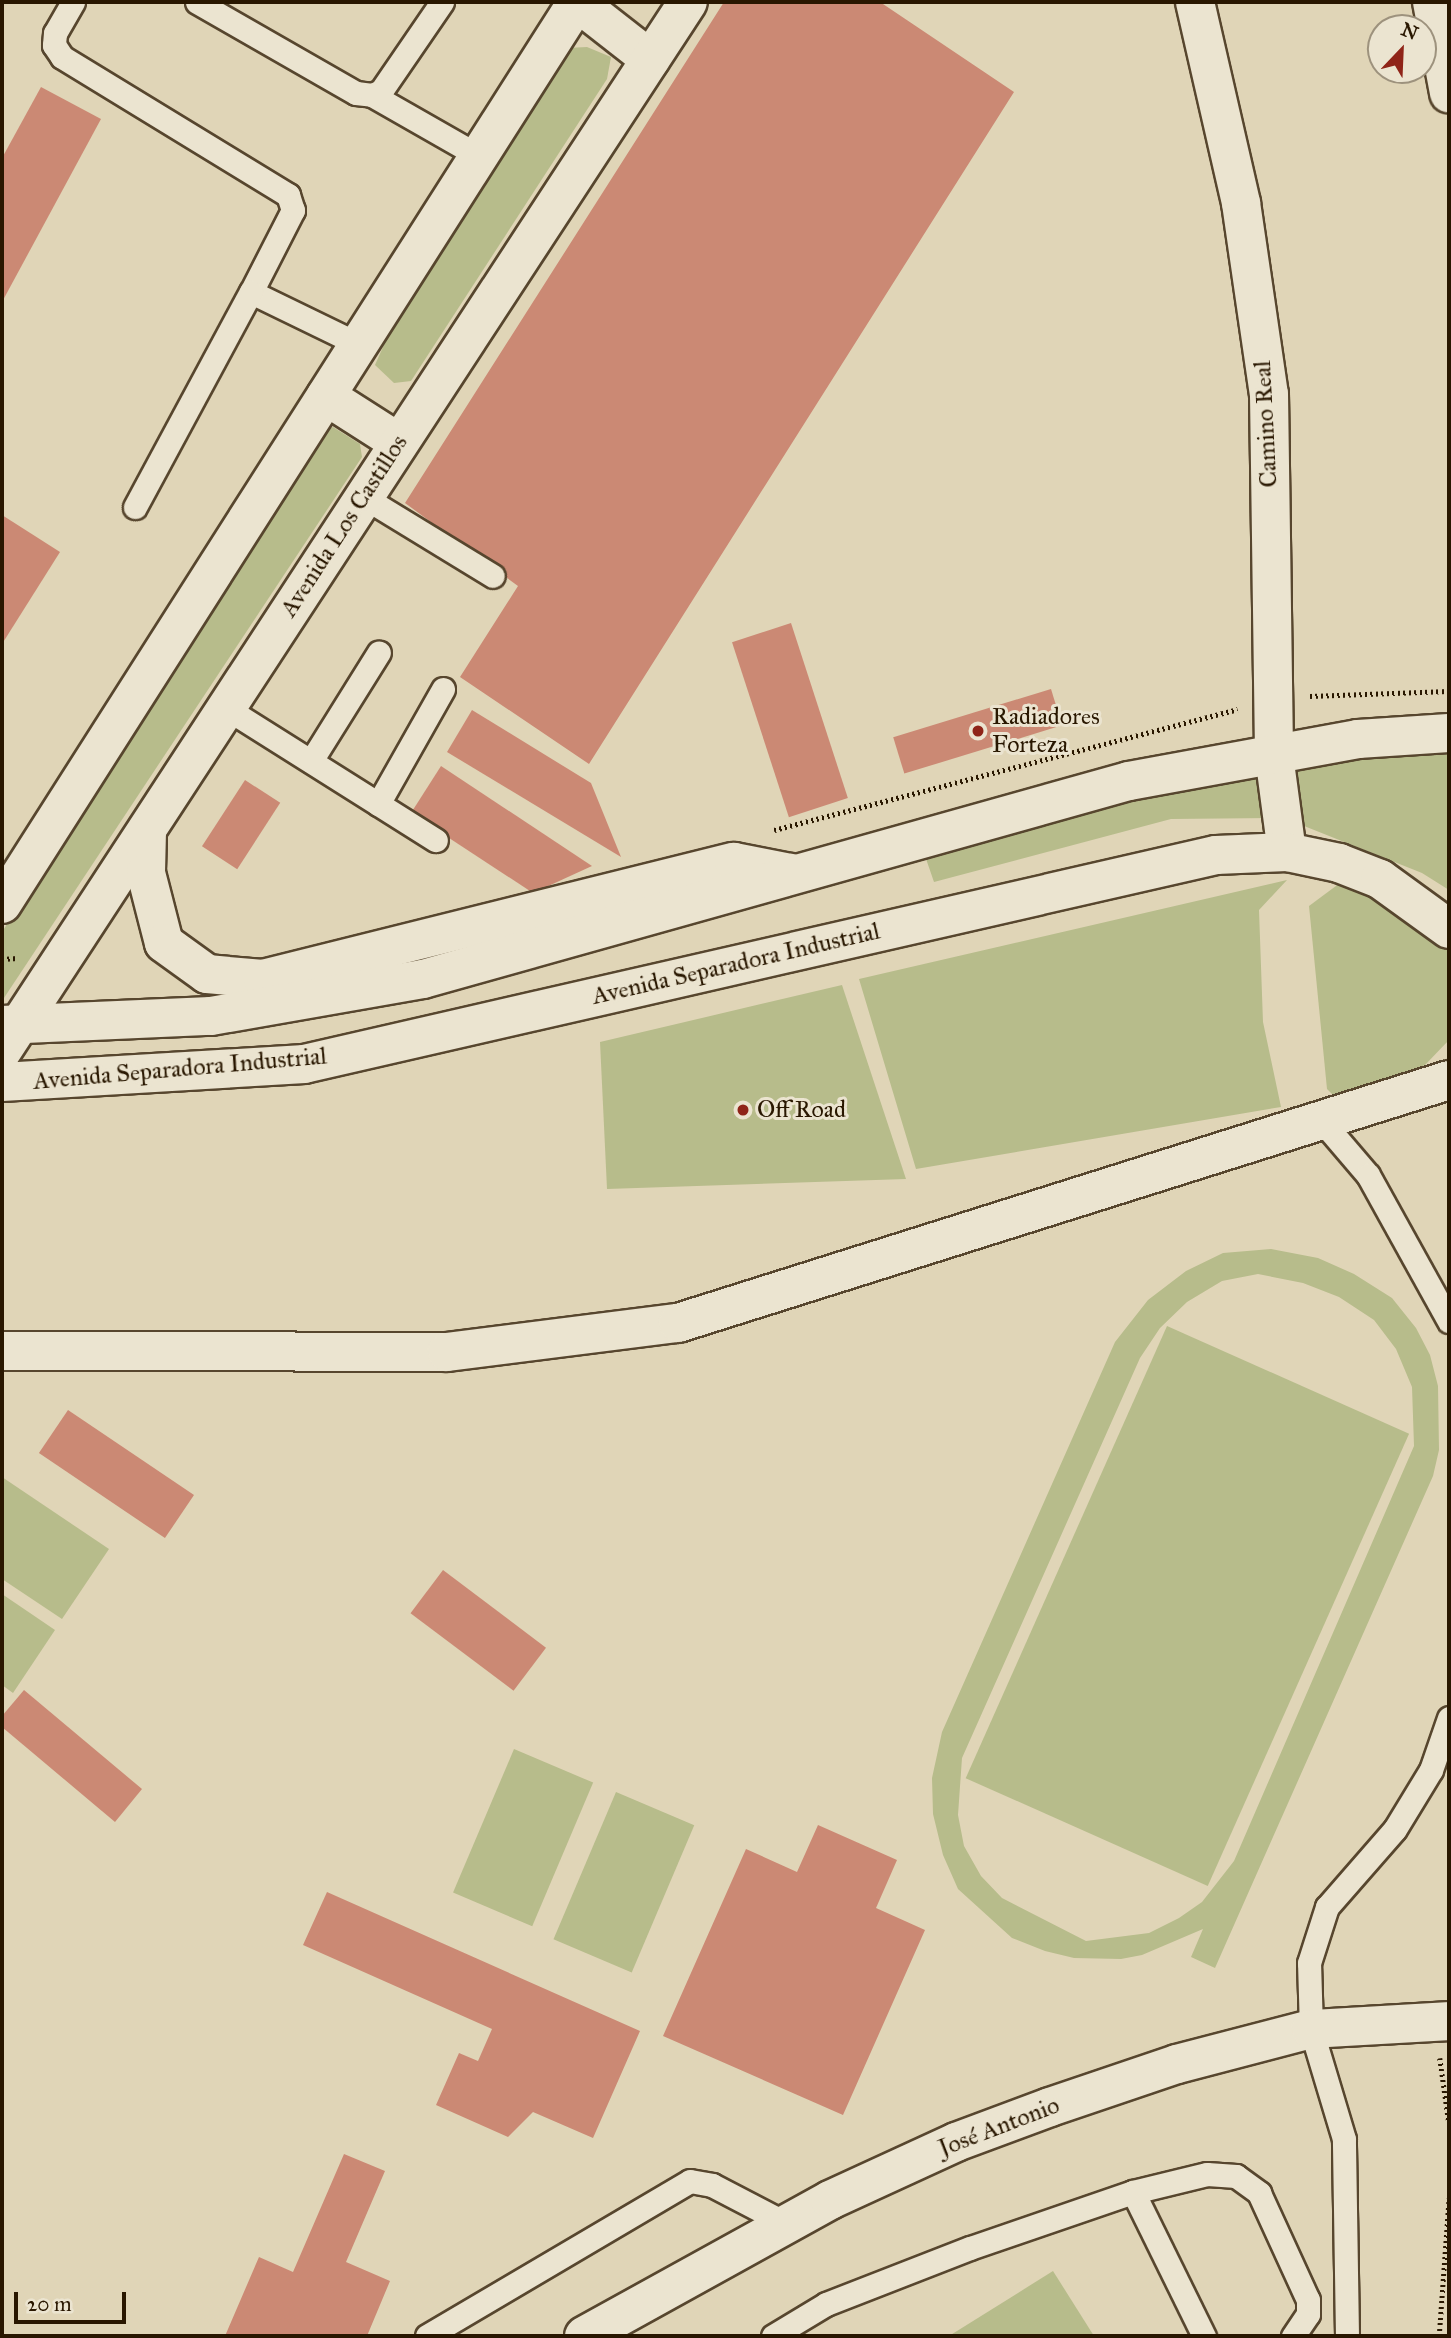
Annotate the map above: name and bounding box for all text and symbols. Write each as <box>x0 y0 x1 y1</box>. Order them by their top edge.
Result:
north arrow <box>1367 14 1437 84</box>
text: N <box>1398 17 1422 45</box>
street label: Camino Real <box>1248 360 1284 488</box>
street label: Avenida Los Castillos <box>274 429 414 623</box>
place label: Radiadores Forteza <box>992 703 1100 759</box>
marker: Radiadores Forteza <box>970 723 986 739</box>
street label: Avenida Separadora Industrial <box>589 917 883 1011</box>
street label: Avenida Separadora Industrial <box>32 1042 328 1096</box>
place label: Off Road <box>757 1096 846 1124</box>
marker: Off Road <box>735 1102 751 1118</box>
street label: José Antonio <box>935 2091 1063 2163</box>
scale bar <box>18 2278 130 2322</box>
text: 20 m <box>27 2291 72 2317</box>

